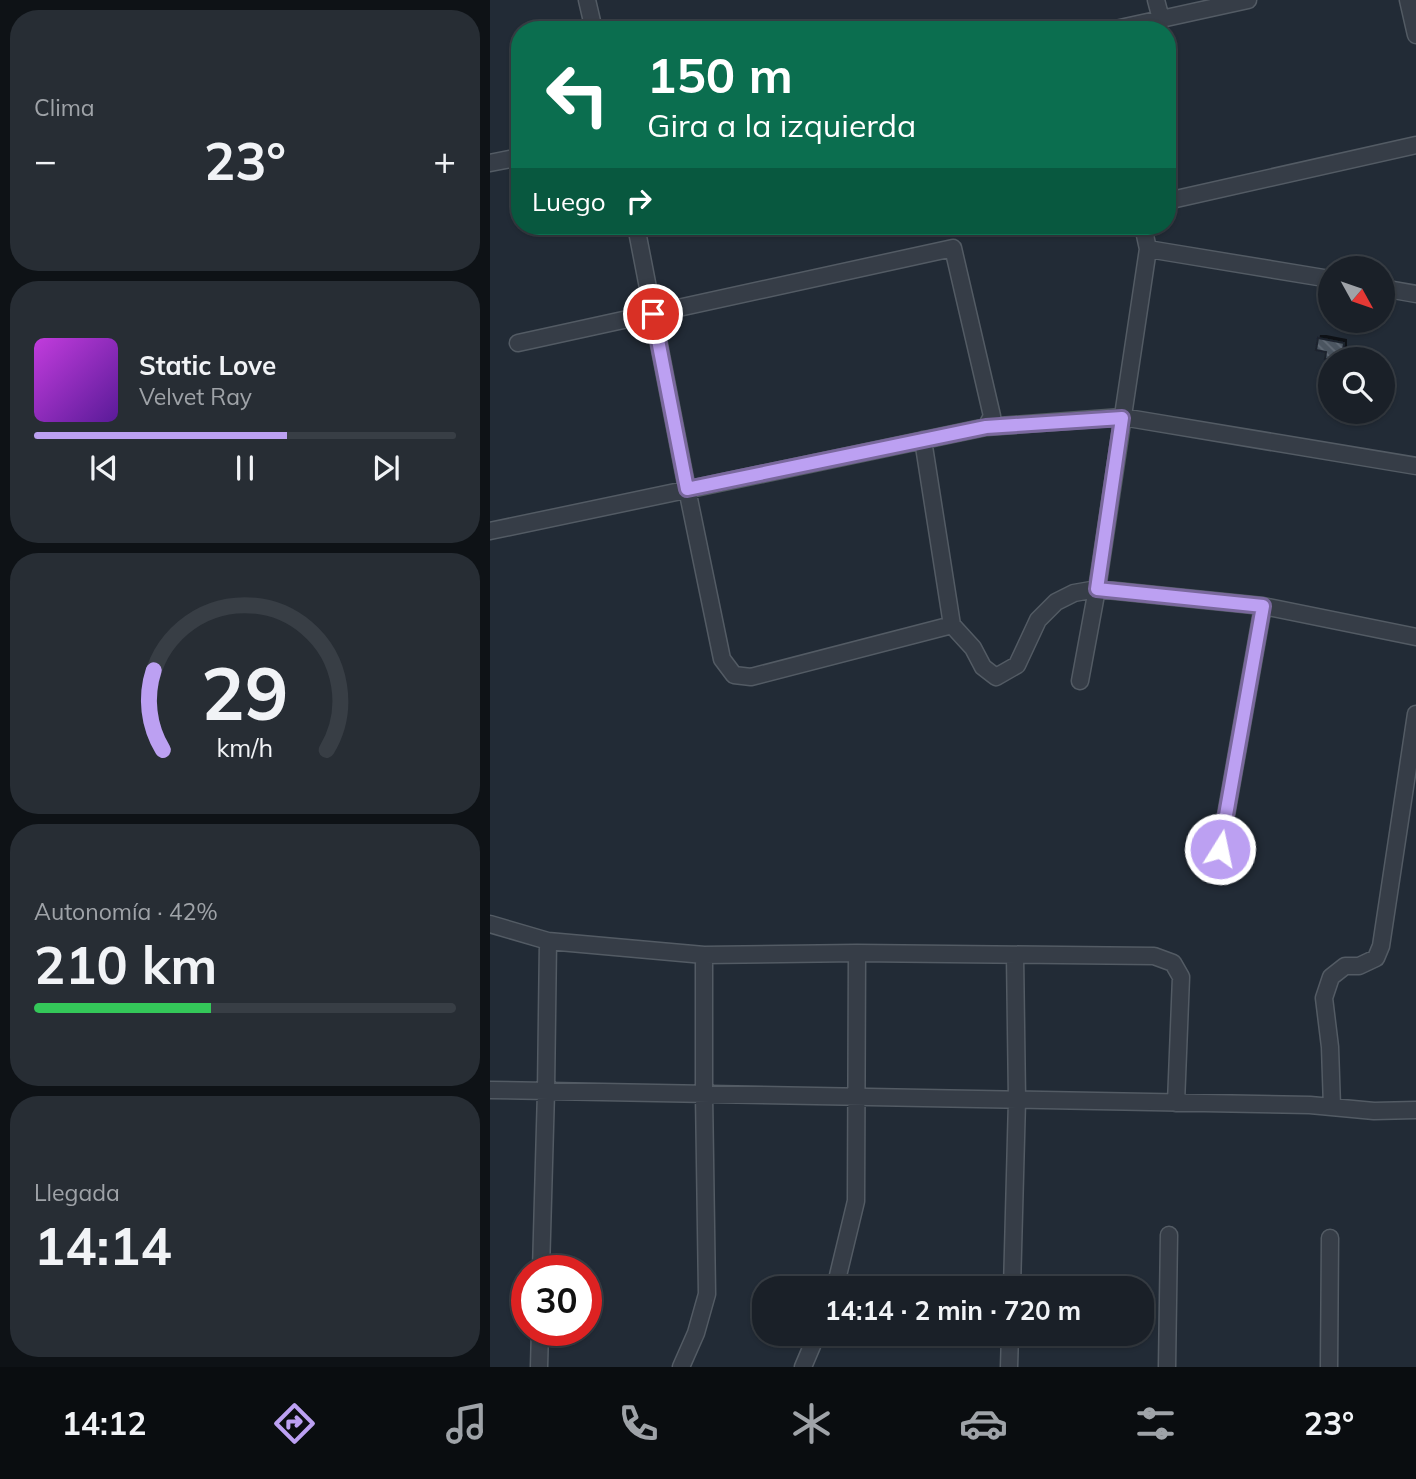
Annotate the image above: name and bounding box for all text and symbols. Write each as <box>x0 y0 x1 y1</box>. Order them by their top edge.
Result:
text: 150 m <box>647 44 793 105</box>
icon: left <box>532 49 623 140</box>
text: Clima <box>34 93 95 122</box>
text: Gira a la izquierda <box>647 105 916 145</box>
text: 23° <box>204 128 286 193</box>
text: − <box>34 136 57 184</box>
text: + <box>433 136 456 184</box>
icon: right <box>620 182 658 220</box>
text: Luego <box>532 185 606 218</box>
north arrow <box>1318 256 1395 332</box>
map controls <box>1318 256 1395 424</box>
pin <box>623 284 683 344</box>
icon: arrive <box>634 295 672 333</box>
button: search <box>1318 347 1395 424</box>
text: Static Love <box>139 349 276 382</box>
text: Velvet Ray <box>139 382 252 411</box>
icon: previous <box>85 449 123 487</box>
icon: pause <box>226 449 264 487</box>
icon: next <box>367 449 405 487</box>
text: 29 <box>201 647 289 738</box>
text: km/h <box>217 731 273 762</box>
position arrow <box>1183 812 1257 886</box>
text: Autonomía · 42% <box>34 897 218 926</box>
text: 210 km <box>34 932 217 997</box>
text: Llegada <box>34 1178 120 1207</box>
text: 14:14 <box>34 1213 172 1278</box>
speed limit sign: 30 <box>511 1255 602 1346</box>
text: 14:14 · 2 min · 720 m <box>825 1294 1081 1327</box>
icon: directions <box>270 1399 319 1448</box>
icon: music <box>442 1399 491 1448</box>
icon: phone <box>614 1399 663 1448</box>
icon: climate <box>787 1399 836 1448</box>
icon: car <box>959 1399 1008 1448</box>
icon: filters <box>1131 1399 1180 1448</box>
text: 14:12 <box>62 1403 146 1443</box>
text: 23° <box>1304 1403 1354 1443</box>

